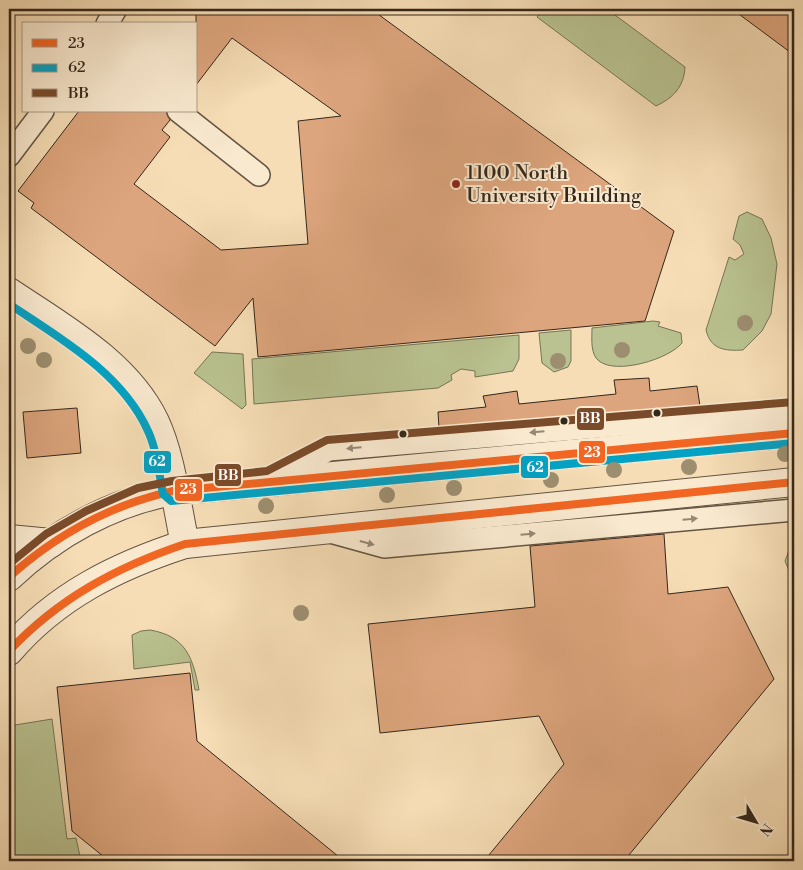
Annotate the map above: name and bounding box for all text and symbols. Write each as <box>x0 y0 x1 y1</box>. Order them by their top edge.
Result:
legend <box>22 22 198 112</box>
text: 23 <box>68 34 85 53</box>
text: 62 <box>68 58 86 77</box>
text: BB <box>67 84 89 103</box>
place label: 1100 North University Building <box>466 161 642 209</box>
marker: 1100 North University Building <box>450 178 462 190</box>
line badge: BB <box>576 407 605 431</box>
unlabelled marker <box>652 408 662 418</box>
text: BB <box>579 410 601 428</box>
unlabelled marker <box>559 416 569 426</box>
unlabelled marker <box>398 429 408 439</box>
one-way arrow <box>528 429 544 437</box>
line badge: 23 <box>578 440 606 464</box>
one-way arrow <box>346 444 362 452</box>
text: 23 <box>583 444 601 462</box>
line badge: 62 <box>143 450 172 474</box>
text: 62 <box>148 453 166 471</box>
line badge: 62 <box>520 455 549 479</box>
text: 62 <box>526 459 544 477</box>
line badge: BB <box>214 463 242 487</box>
text: BB <box>217 467 239 485</box>
line badge: 23 <box>174 478 203 502</box>
text: 23 <box>179 481 197 499</box>
one-way arrow <box>682 515 698 523</box>
one-way arrow <box>521 530 537 538</box>
one-way arrow <box>360 539 375 547</box>
north arrow <box>730 798 780 848</box>
text: N <box>755 819 776 839</box>

